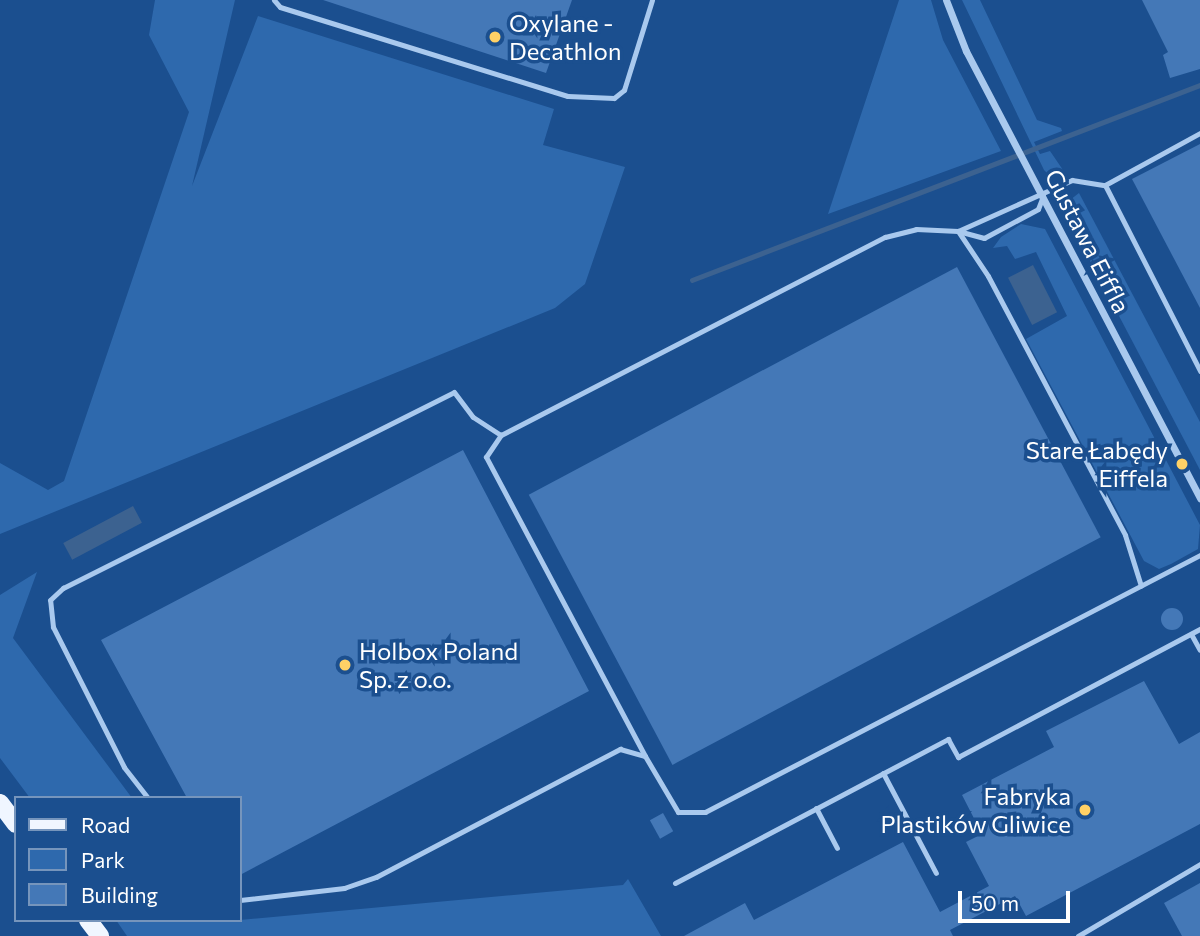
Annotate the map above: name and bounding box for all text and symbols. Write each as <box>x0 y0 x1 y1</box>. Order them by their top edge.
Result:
place label: Oxylane - Decathlon <box>509 9 622 65</box>
marker: Oxylane - Decathlon <box>487 29 503 45</box>
street label: Gustawa Eiffla <box>1039 164 1137 318</box>
place label: Stare Łabędy Eiffela <box>1026 436 1168 492</box>
marker: Stare Łabędy Eiffela <box>1174 456 1190 472</box>
place label: Holbox Poland Sp. z o.o. <box>359 637 518 693</box>
marker: Holbox Poland Sp. z o.o. <box>337 657 353 673</box>
place label: Fabryka Plastików Gliwice <box>880 782 1071 838</box>
legend <box>14 796 242 922</box>
marker: Fabryka Plastików Gliwice <box>1077 802 1093 818</box>
text: Road <box>81 812 130 837</box>
text: Park <box>81 847 125 872</box>
scale bar <box>962 876 1074 920</box>
text: Building <box>81 882 158 907</box>
text: 50 m <box>971 890 1019 915</box>

